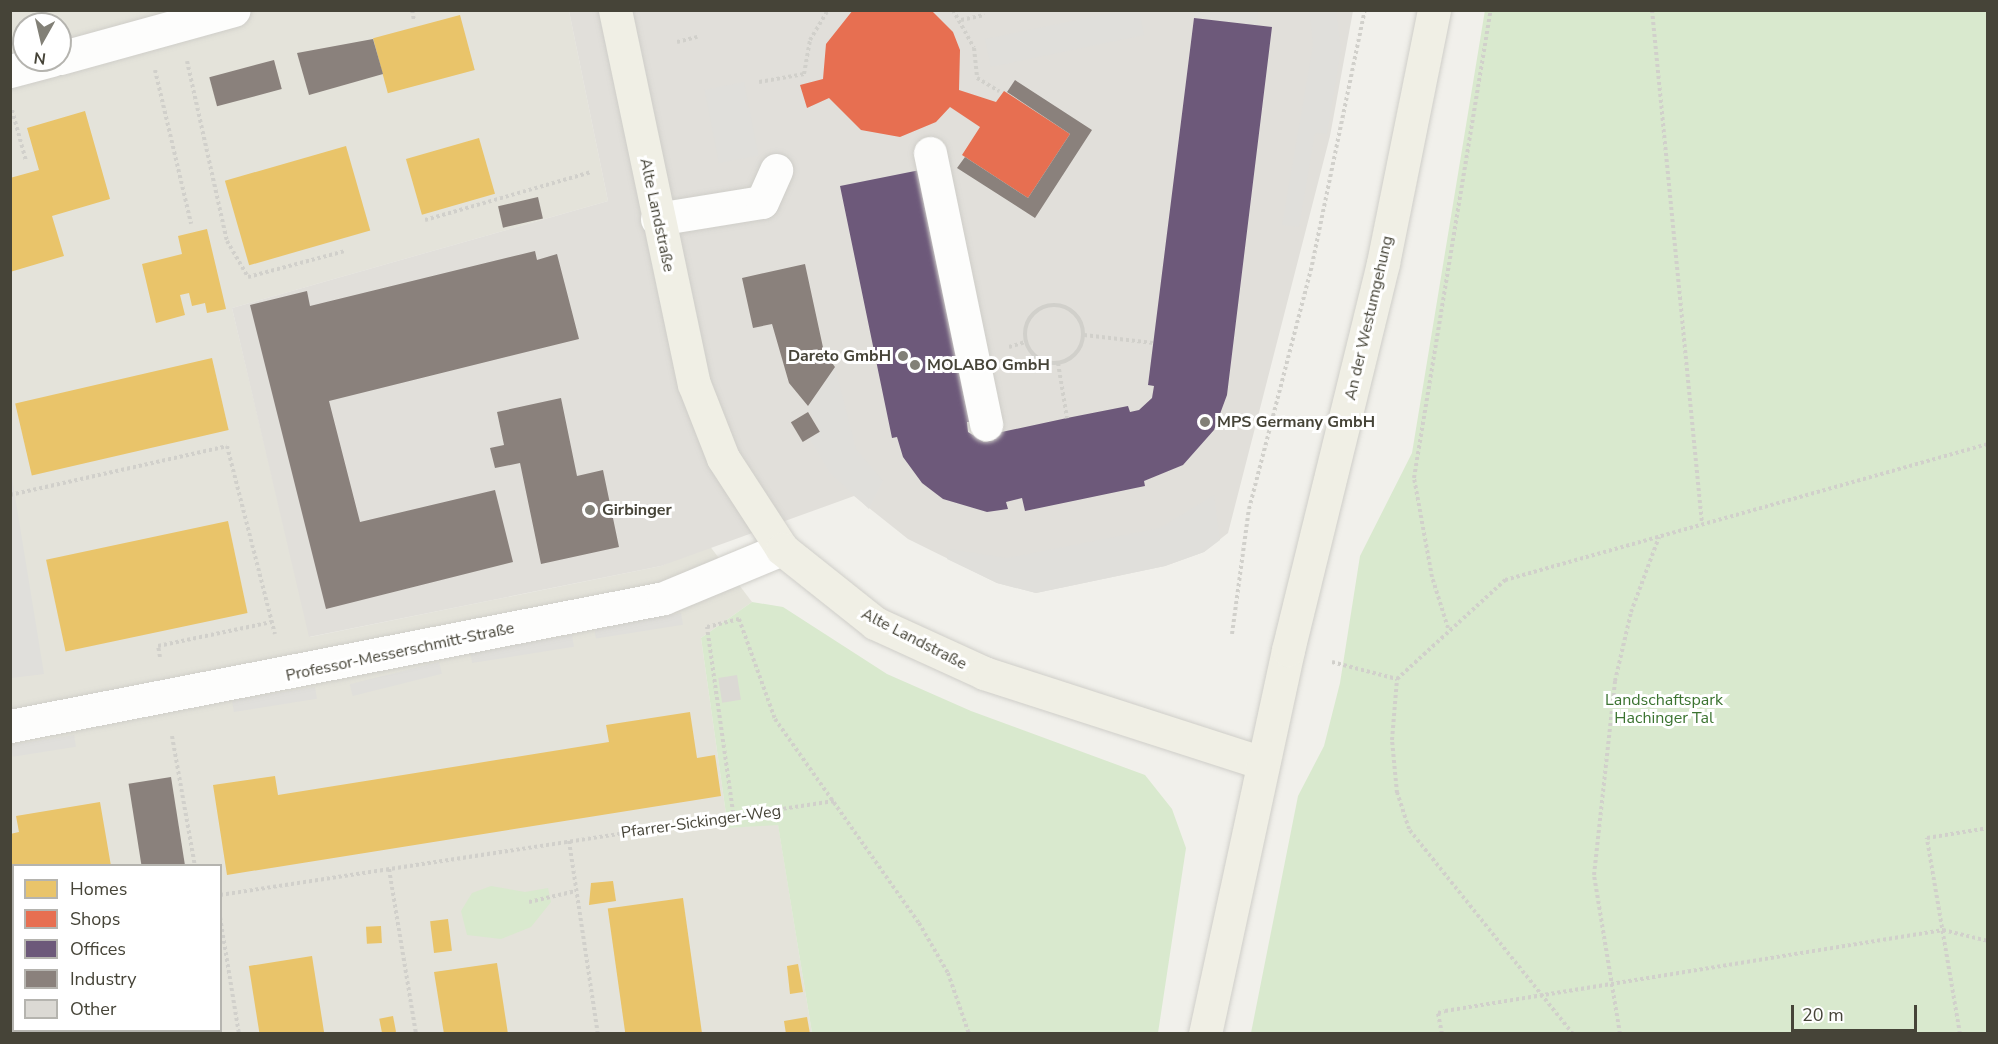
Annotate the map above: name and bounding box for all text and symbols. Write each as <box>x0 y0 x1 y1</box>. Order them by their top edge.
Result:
north arrow <box>12 12 72 72</box>
text: N <box>32 46 47 70</box>
street label: Alte Landstraße <box>636 156 678 274</box>
street label: An der Westumgehung <box>1341 234 1397 402</box>
place label: Dareto GmbH <box>788 346 891 366</box>
marker: Dareto GmbH <box>896 349 910 363</box>
place label: MOLABO GmbH <box>927 355 1050 375</box>
marker: MOLABO GmbH <box>908 358 922 372</box>
place label: MPS Germany GmbH <box>1217 412 1375 432</box>
marker: MPS Germany GmbH <box>1198 415 1212 429</box>
place label: Girbinger <box>602 500 672 520</box>
marker: Girbinger <box>583 503 597 517</box>
street label: Alte Landstraße <box>858 604 970 674</box>
street label: Professor-Messerschmitt-Straße <box>284 618 516 686</box>
park label: Landschaftspark Hachinger Tal <box>1605 690 1723 728</box>
street label: Pfarrer-Sickinger-Weg <box>620 801 782 843</box>
legend <box>12 864 222 1032</box>
text: Homes <box>70 877 127 901</box>
text: Shops <box>70 907 120 931</box>
text: Offices <box>70 937 126 961</box>
text: Industry <box>70 967 137 991</box>
scale bar <box>1794 993 1920 1031</box>
text: Other <box>70 997 116 1021</box>
text: 20 m <box>1802 1003 1844 1027</box>

